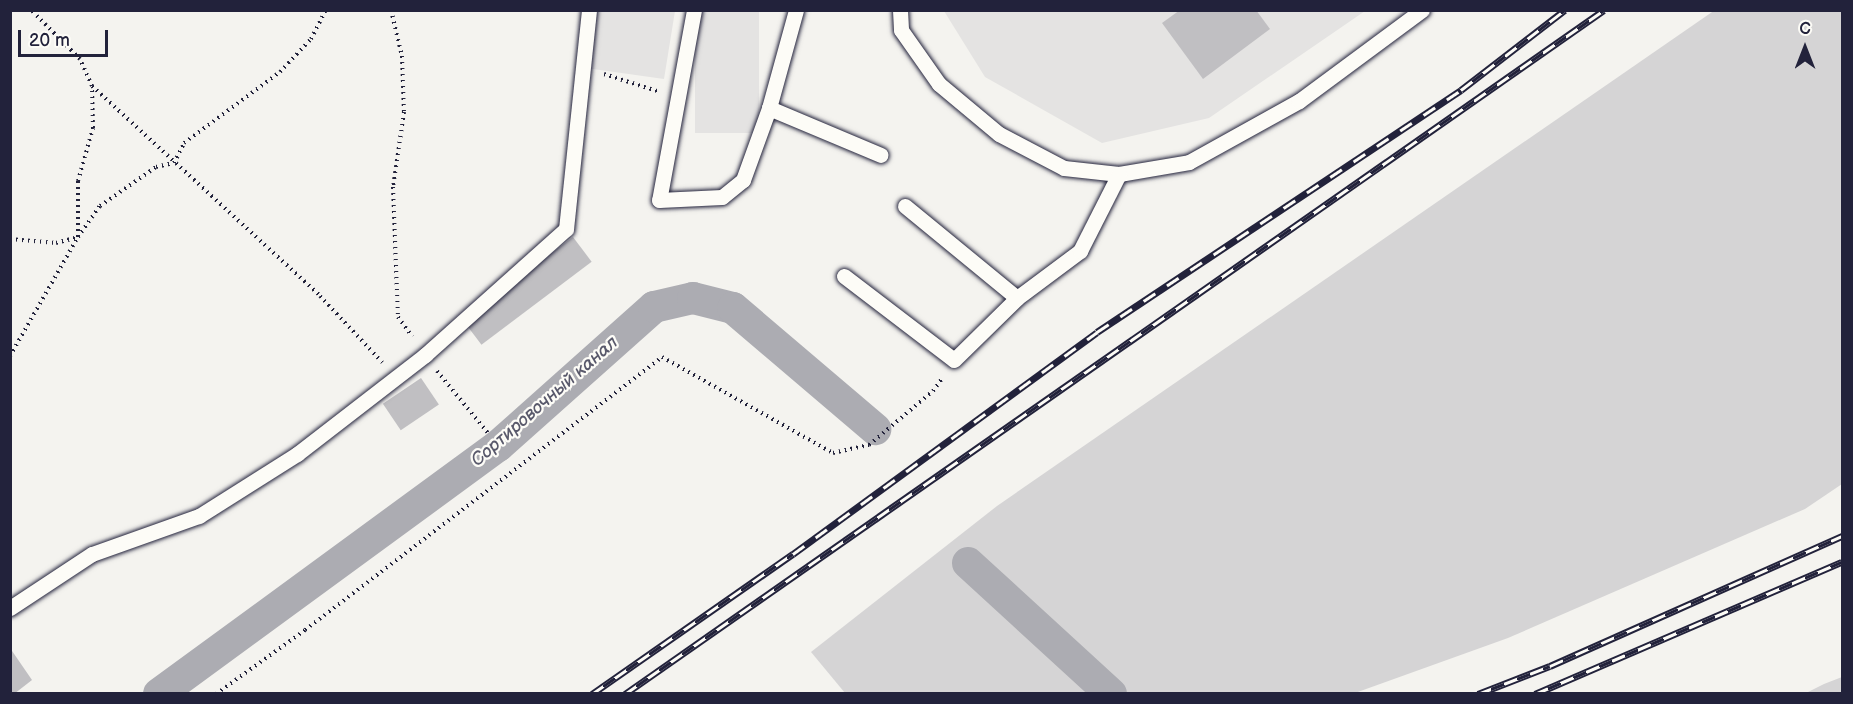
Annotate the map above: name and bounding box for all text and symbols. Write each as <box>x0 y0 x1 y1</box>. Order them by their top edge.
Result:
scale bar <box>21 18 111 56</box>
north arrow <box>1775 18 1835 78</box>
text: С <box>1799 20 1811 39</box>
text: 20 m <box>29 30 70 51</box>
water label: Сортировочный канал <box>467 332 623 472</box>

